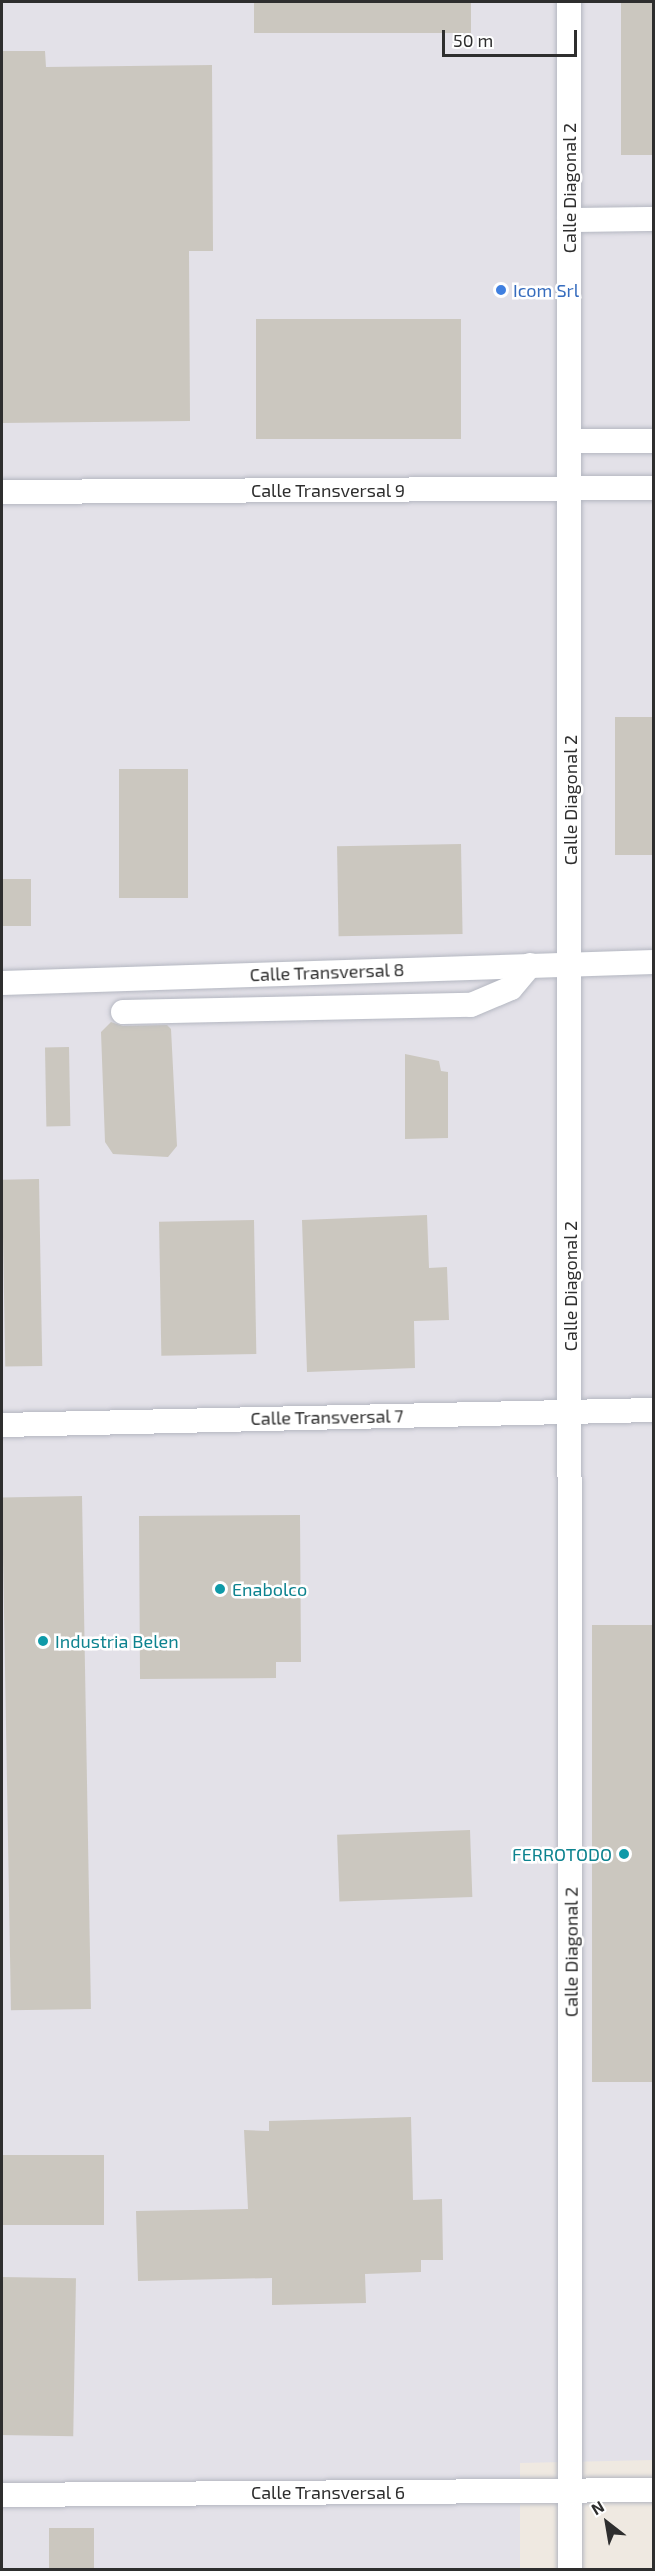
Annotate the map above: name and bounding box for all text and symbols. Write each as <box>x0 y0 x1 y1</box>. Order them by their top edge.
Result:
scale bar <box>445 18 580 56</box>
text: 50 m <box>453 29 493 51</box>
street label: Calle Diagonal 2 <box>558 123 580 253</box>
place label: Icom Srl <box>513 279 579 301</box>
marker: Icom Srl <box>494 283 508 297</box>
street label: Calle Transversal 9 <box>251 479 405 501</box>
street label: Calle Diagonal 2 <box>559 735 581 865</box>
street label: Calle Transversal 8 <box>249 958 405 986</box>
street label: Calle Diagonal 2 <box>559 1221 581 1351</box>
street label: Calle Transversal 7 <box>250 1405 404 1429</box>
place label: Enabolco <box>232 1578 307 1600</box>
marker: Enabolco <box>213 1582 227 1596</box>
place label: Industria Belen <box>55 1630 179 1652</box>
marker: Industria Belen <box>36 1634 50 1648</box>
place label: FERROTODO <box>512 1843 612 1865</box>
marker: FERROTODO <box>617 1847 631 1861</box>
street label: Calle Diagonal 2 <box>560 1887 582 2017</box>
street label: Calle Transversal 6 <box>251 2481 405 2503</box>
north arrow <box>577 2493 637 2553</box>
text: N <box>588 2496 607 2518</box>

